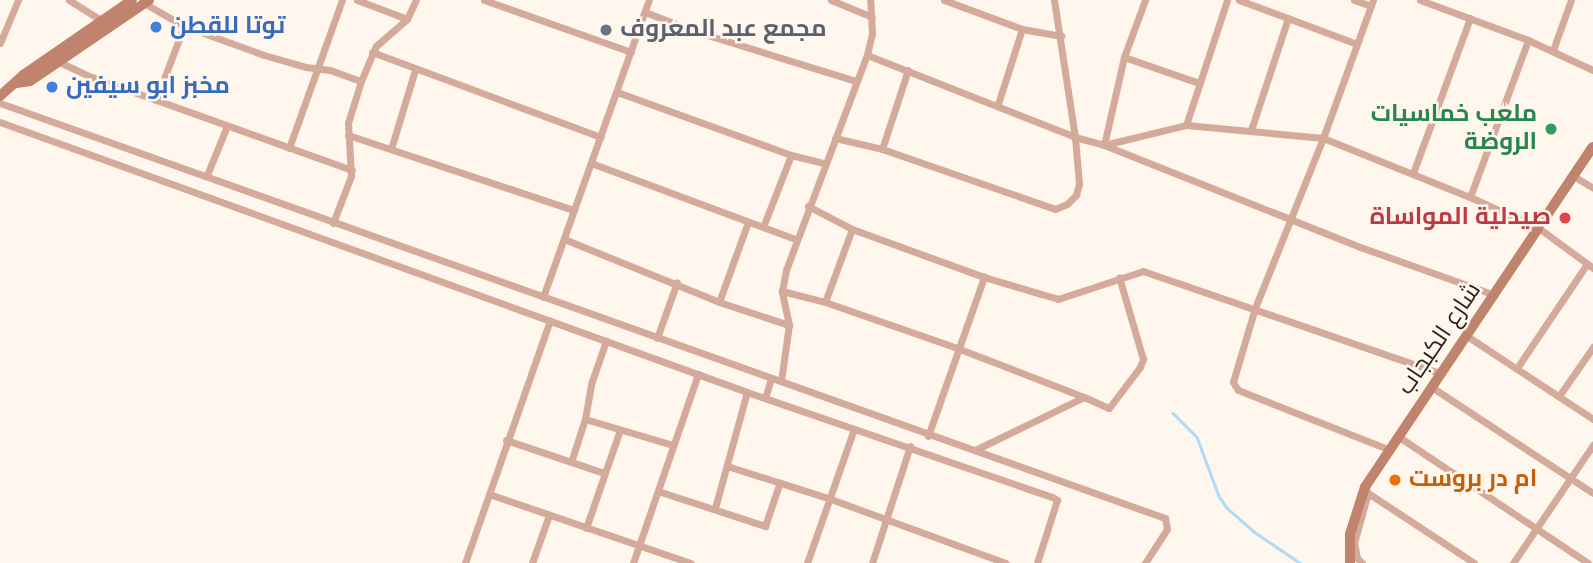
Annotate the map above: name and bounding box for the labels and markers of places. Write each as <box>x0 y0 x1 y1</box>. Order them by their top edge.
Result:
place label: توتا للقطن <box>170 13 285 41</box>
place label: مجمع عبد المعروف <box>620 16 827 44</box>
marker: توتا للقطن <box>148 19 164 35</box>
marker: مجمع عبد المعروف <box>598 22 614 38</box>
place label: مخبز ابو سيفين <box>66 73 230 101</box>
marker: مخبز ابو سيفين <box>44 79 60 95</box>
place label: ملعب خماسيات الروضة <box>1371 101 1537 157</box>
marker: ملعب خماسيات الروضة <box>1543 121 1559 137</box>
place label: صيدلية المواساة <box>1370 204 1551 232</box>
marker: صيدلية المواساة <box>1557 210 1573 226</box>
place label: ام در بروست <box>1409 466 1537 494</box>
marker: ام در بروست <box>1387 472 1403 488</box>

